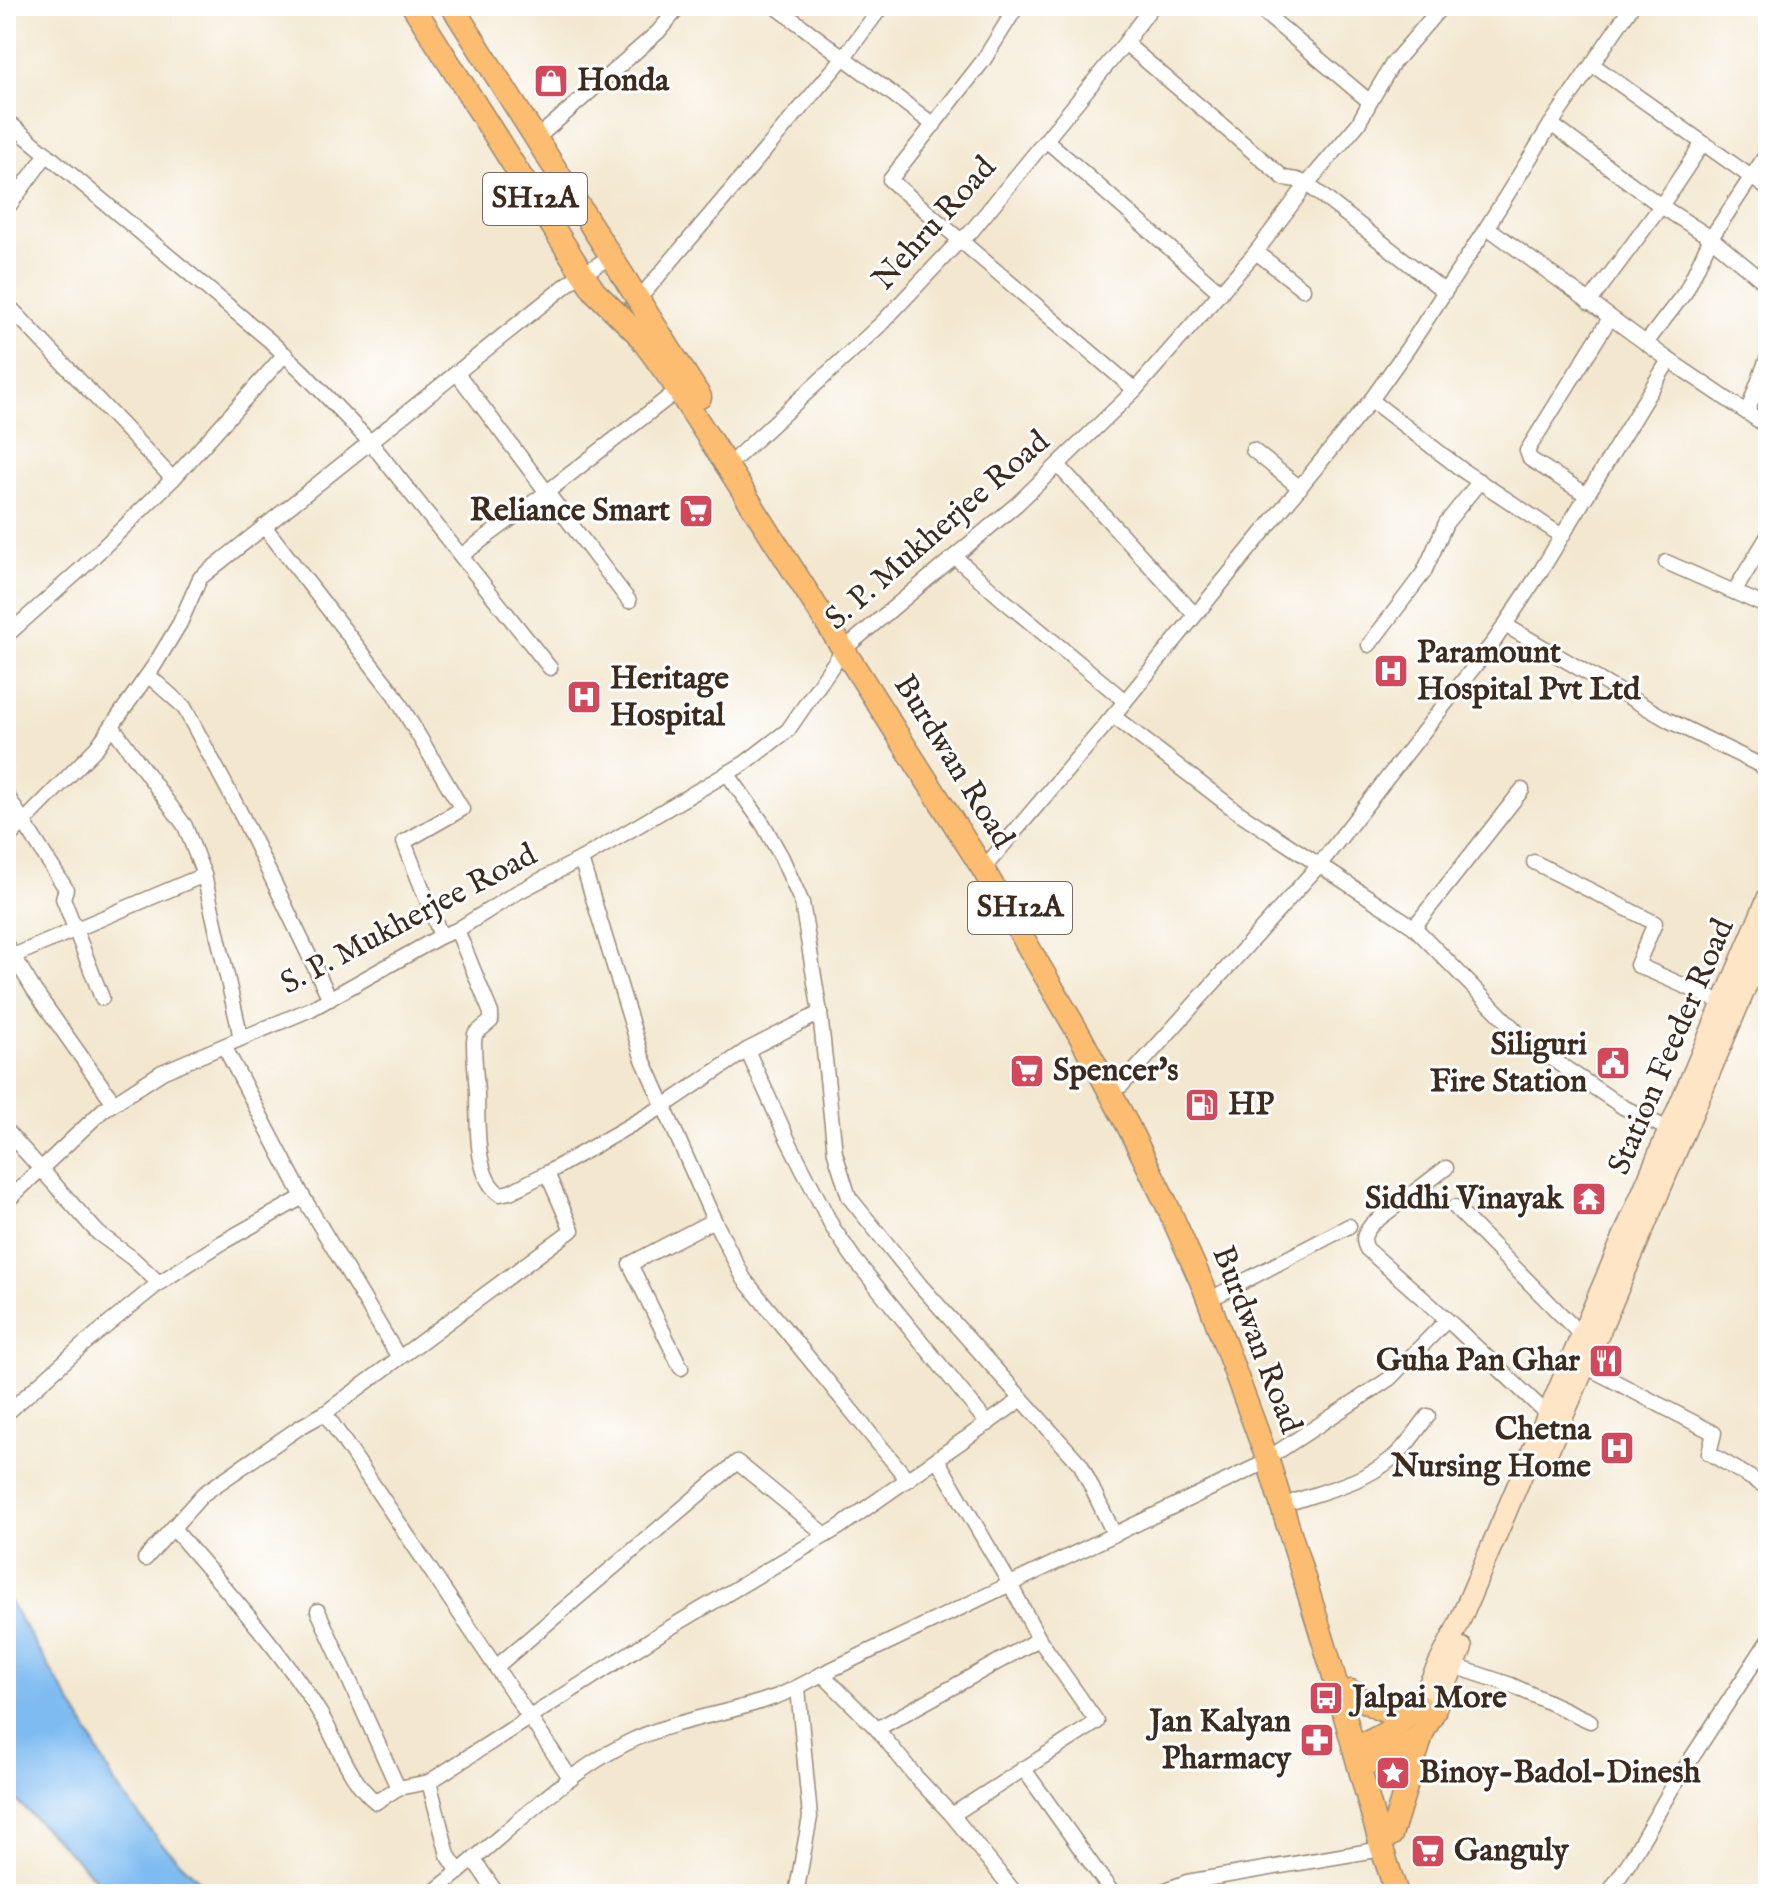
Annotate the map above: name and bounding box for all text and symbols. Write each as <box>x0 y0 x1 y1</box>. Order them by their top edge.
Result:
place label: Honda <box>577 61 670 102</box>
shop icon: Honda <box>532 62 570 100</box>
street label: Nehru Road <box>864 148 1006 299</box>
road number: SH12A <box>483 173 587 225</box>
street label: S. P. Mukherjee Road <box>817 422 1059 640</box>
place label: Reliance Smart <box>470 491 670 532</box>
supermarket icon: Reliance Smart <box>677 492 715 530</box>
place label: Paramount Hospital Pvt Ltd <box>1417 633 1641 711</box>
hospital icon: Paramount Hospital Pvt Ltd <box>1372 652 1410 690</box>
place label: Heritage Hospital <box>610 659 729 737</box>
street label: Burdwan Road <box>883 667 1023 857</box>
hospital icon: Heritage Hospital <box>565 678 603 716</box>
street label: S. P. Mukherjee Road <box>274 835 545 1005</box>
road number: SH12A <box>968 882 1072 934</box>
street label: Station Feeder Road <box>1600 912 1745 1181</box>
place label: Siliguri Fire Station <box>1430 1025 1587 1103</box>
public building icon: Siliguri Fire Station <box>1594 1044 1632 1082</box>
place label: Spencer's <box>1053 1051 1179 1092</box>
supermarket icon: Spencer's <box>1008 1052 1046 1090</box>
place label: HP <box>1228 1085 1274 1126</box>
fuel station icon: HP <box>1183 1086 1221 1124</box>
place label: Siddhi Vinayak <box>1365 1179 1564 1220</box>
temple icon: Siddhi Vinayak <box>1570 1180 1608 1218</box>
street label: Burdwan Road <box>1201 1240 1311 1440</box>
place label: Guha Pan Ghar <box>1376 1341 1580 1382</box>
restaurant icon: Guha Pan Ghar <box>1587 1342 1625 1380</box>
place label: Chetna Nursing Home <box>1390 1410 1592 1488</box>
hospital icon: Chetna Nursing Home <box>1598 1429 1636 1467</box>
place label: Jalpai More <box>1348 1678 1507 1719</box>
bus stop icon: Jalpai More <box>1307 1679 1345 1717</box>
place label: Jan Kalyan Pharmacy <box>1145 1702 1292 1780</box>
pharmacy icon: Jan Kalyan Pharmacy <box>1298 1721 1336 1759</box>
place label: Binoy-Badol-Dinesh <box>1419 1753 1701 1794</box>
place icon: Binoy-Badol-Dinesh <box>1374 1754 1412 1792</box>
place label: Ganguly <box>1454 1831 1570 1872</box>
supermarket icon: Ganguly <box>1409 1832 1447 1870</box>

